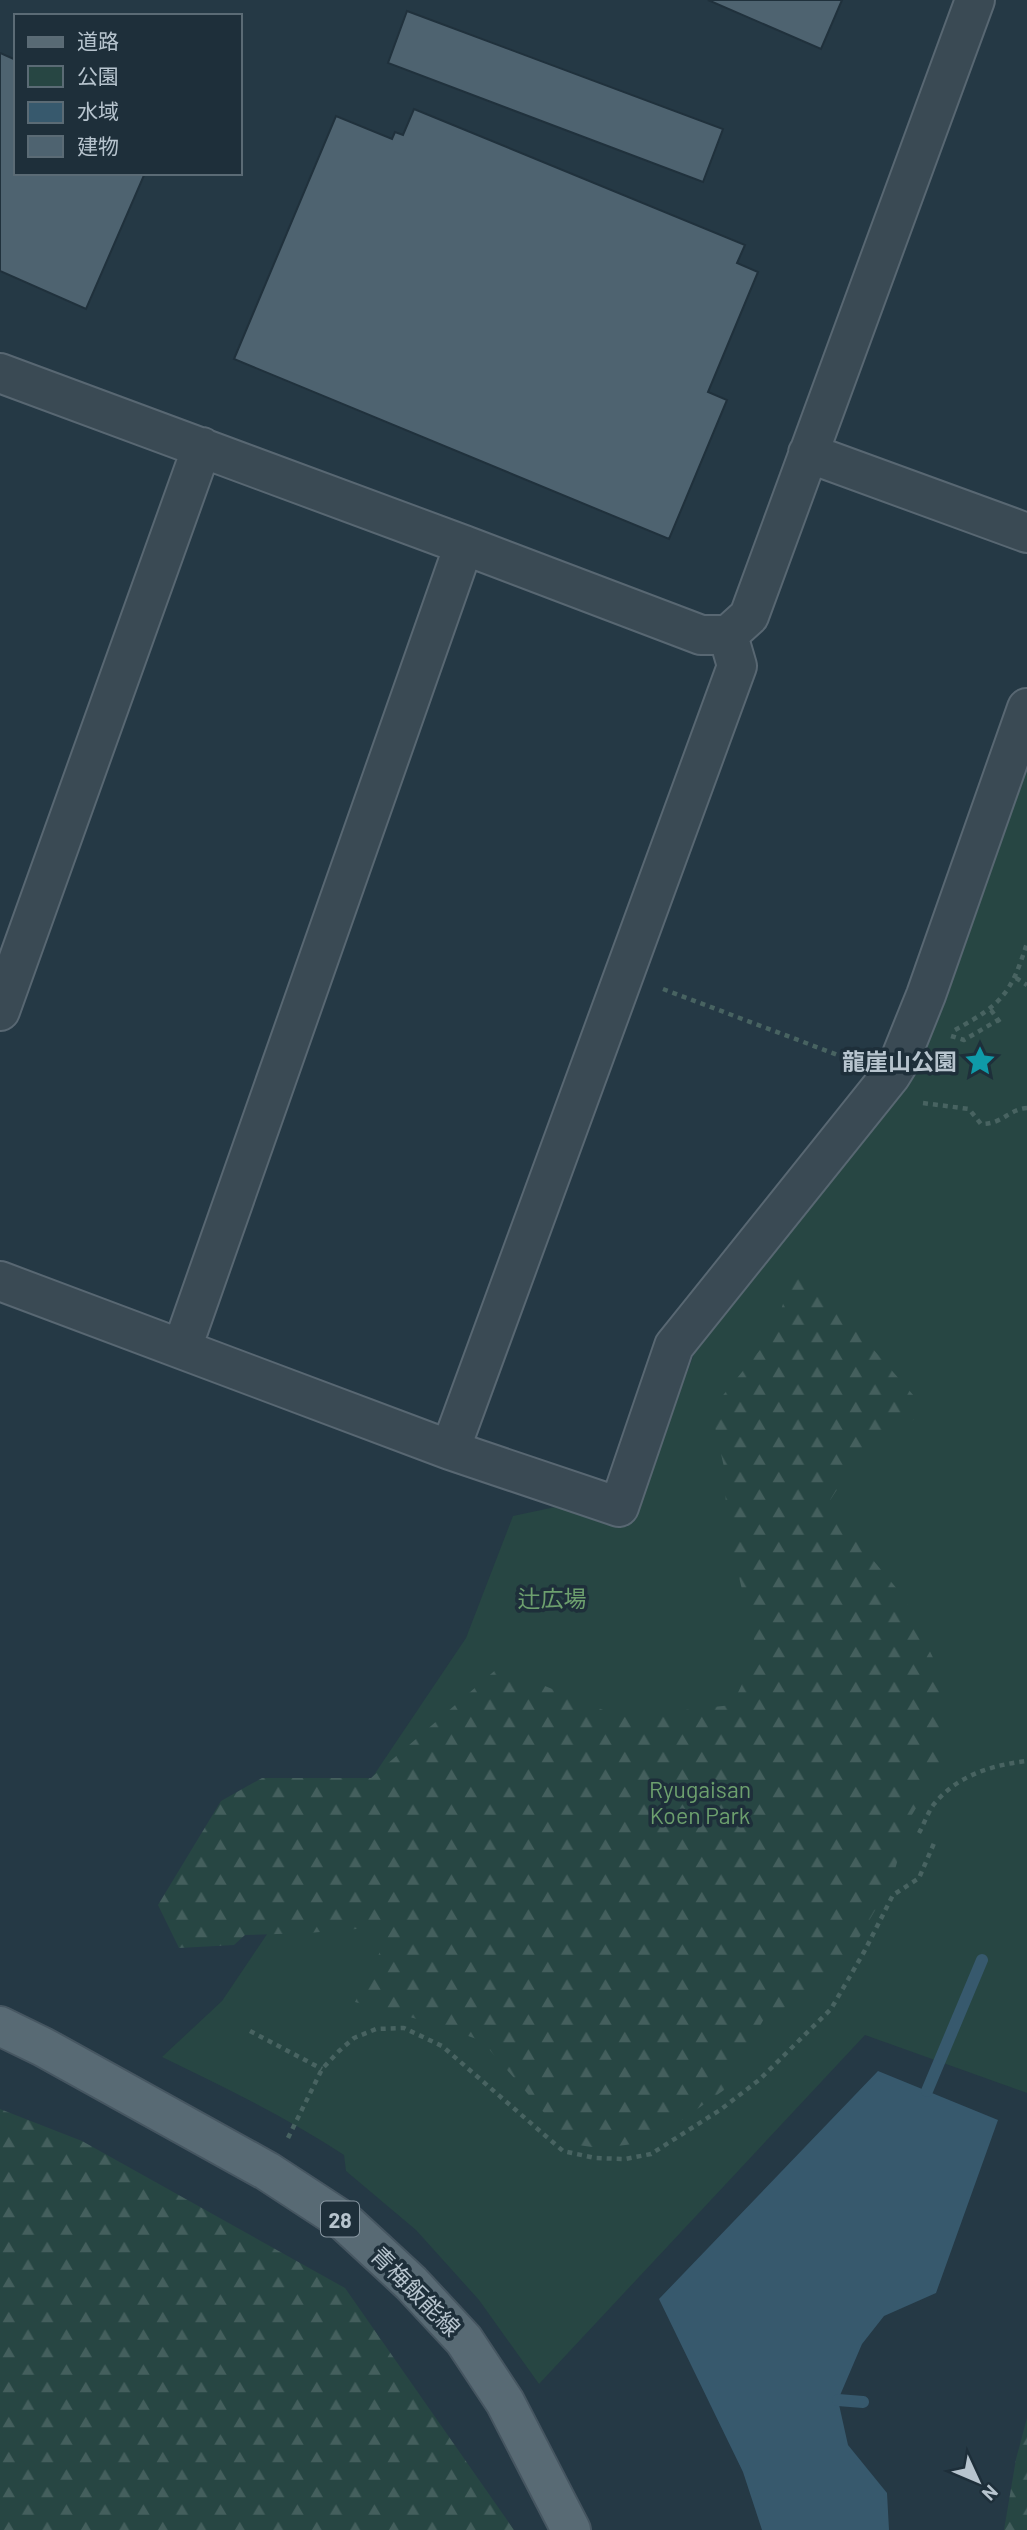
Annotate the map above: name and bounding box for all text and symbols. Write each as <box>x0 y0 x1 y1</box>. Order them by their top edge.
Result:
legend <box>14 14 242 175</box>
text: 道路 <box>77 28 119 53</box>
text: 公園 <box>77 63 119 88</box>
text: 水域 <box>77 98 119 123</box>
text: 建物 <box>77 133 119 158</box>
place icon: 龍崖山公園 <box>963 1044 997 1078</box>
place label: 龍崖山公園 <box>842 1047 957 1075</box>
park label: 辻広場 <box>518 1584 587 1612</box>
park label: Ryugaisan Koen Park <box>649 1775 751 1829</box>
road number: 28 <box>321 2202 359 2236</box>
street label: 青梅飯能線 <box>365 2240 467 2342</box>
north arrow <box>943 2446 1013 2516</box>
text: N <box>978 2481 1003 2506</box>

